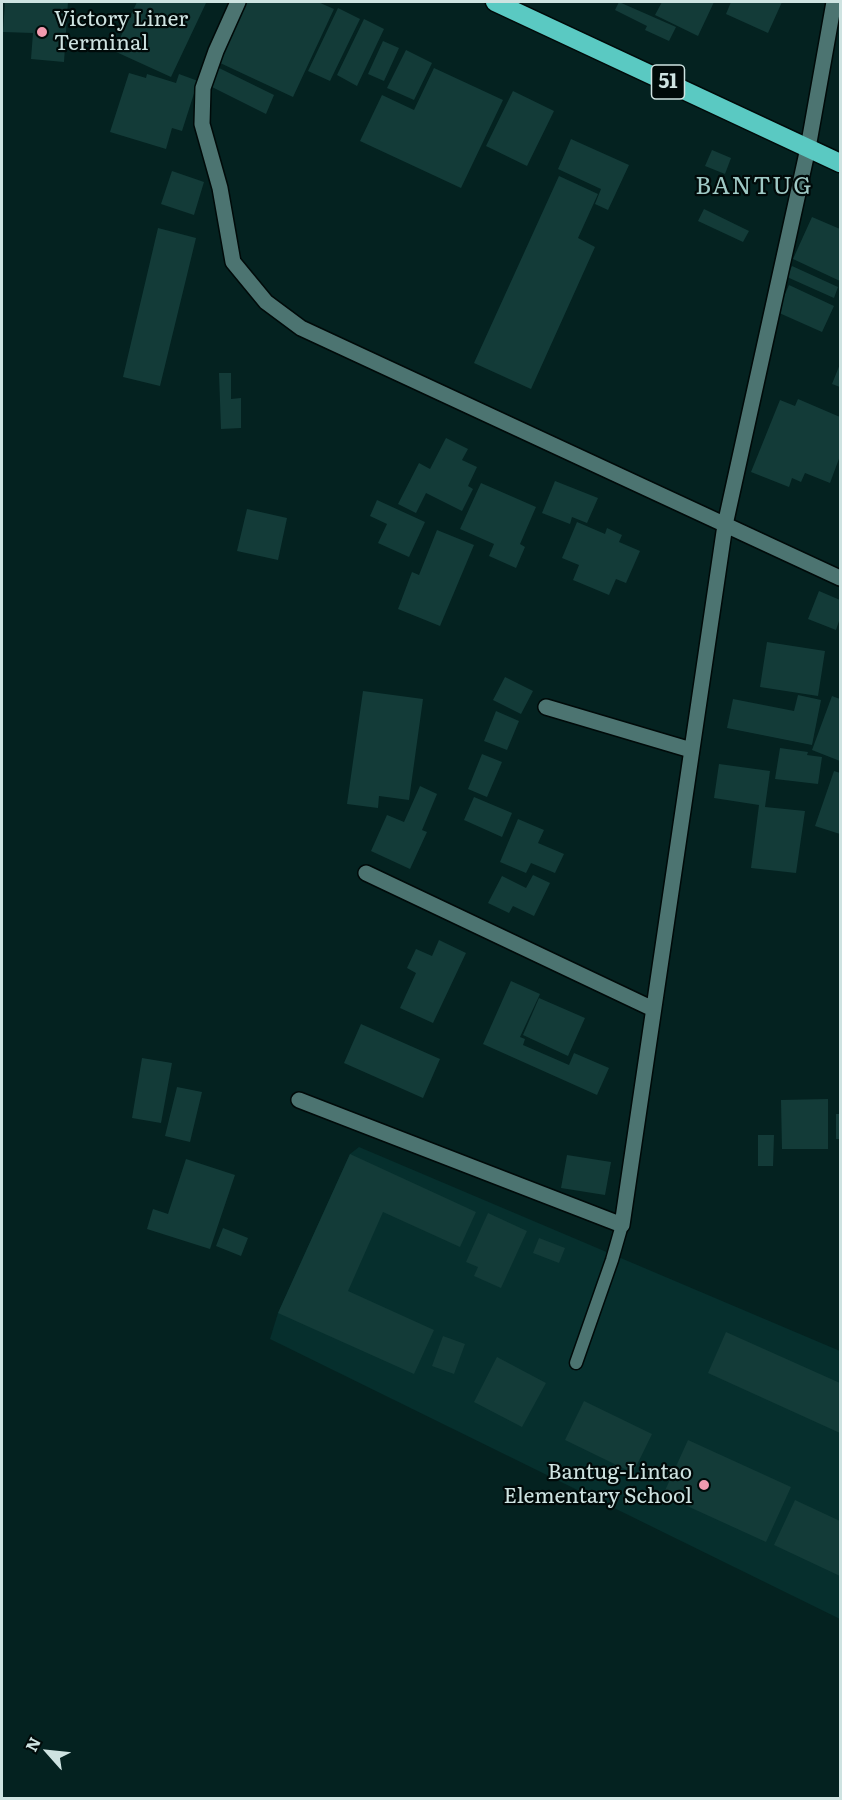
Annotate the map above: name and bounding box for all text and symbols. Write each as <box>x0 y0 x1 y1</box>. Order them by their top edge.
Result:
place label: Victory Liner Terminal <box>54 7 188 57</box>
marker: Victory Liner Terminal <box>35 25 49 39</box>
road number: 51 <box>652 65 684 99</box>
district label: BANTUG <box>695 173 813 201</box>
place label: Bantug-Lintao Elementary School <box>503 1460 692 1510</box>
marker: Bantug-Lintao Elementary School <box>697 1478 711 1492</box>
north arrow <box>18 1722 78 1782</box>
text: N <box>18 1732 46 1755</box>

